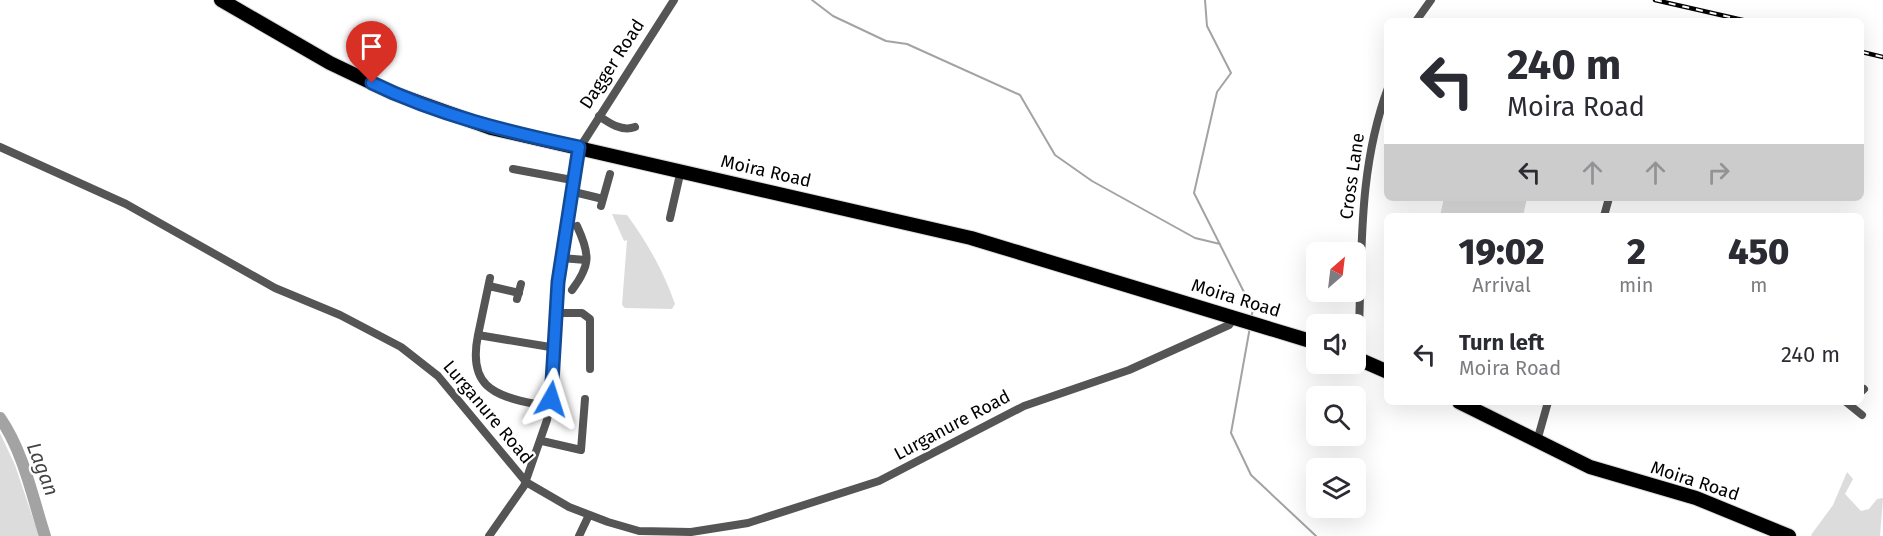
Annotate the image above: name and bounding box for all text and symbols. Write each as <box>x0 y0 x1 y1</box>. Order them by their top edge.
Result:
street label: Dagger Road <box>575 15 649 113</box>
pin <box>346 21 397 83</box>
icon: arrive <box>355 30 388 63</box>
text: 240 m <box>1507 40 1621 90</box>
icon: left <box>1408 42 1486 120</box>
text: Moira Road <box>1507 91 1645 123</box>
street label: Cross Lane <box>1335 131 1369 221</box>
street label: Moira Road <box>719 150 813 192</box>
icon: left <box>1513 156 1546 189</box>
icon: ahead <box>1576 156 1609 189</box>
icon: ahead <box>1639 156 1672 189</box>
icon: right <box>1702 156 1735 189</box>
text: 19:02 <box>1459 230 1545 274</box>
text: 2 <box>1627 230 1646 274</box>
text: 450 <box>1728 230 1789 274</box>
north arrow <box>1306 242 1366 302</box>
map controls <box>1306 242 1366 518</box>
text: Arrival <box>1472 273 1531 297</box>
text: min <box>1619 273 1654 297</box>
text: m <box>1750 273 1767 297</box>
street label: Moira Road <box>1189 274 1283 322</box>
button: sound <box>1306 314 1366 374</box>
text: Turn left <box>1459 329 1544 356</box>
icon: left <box>1408 338 1441 371</box>
text: 240 m <box>1781 341 1840 368</box>
street label: Lurganure Road <box>438 356 538 468</box>
text: Moira Road <box>1459 356 1561 380</box>
position arrow <box>519 367 583 431</box>
street label: Lurganure Road <box>890 385 1014 465</box>
button: search <box>1306 386 1366 446</box>
water label: Lagan <box>22 439 64 499</box>
street label: Moira Road <box>1648 456 1742 506</box>
button: layers <box>1306 458 1366 518</box>

